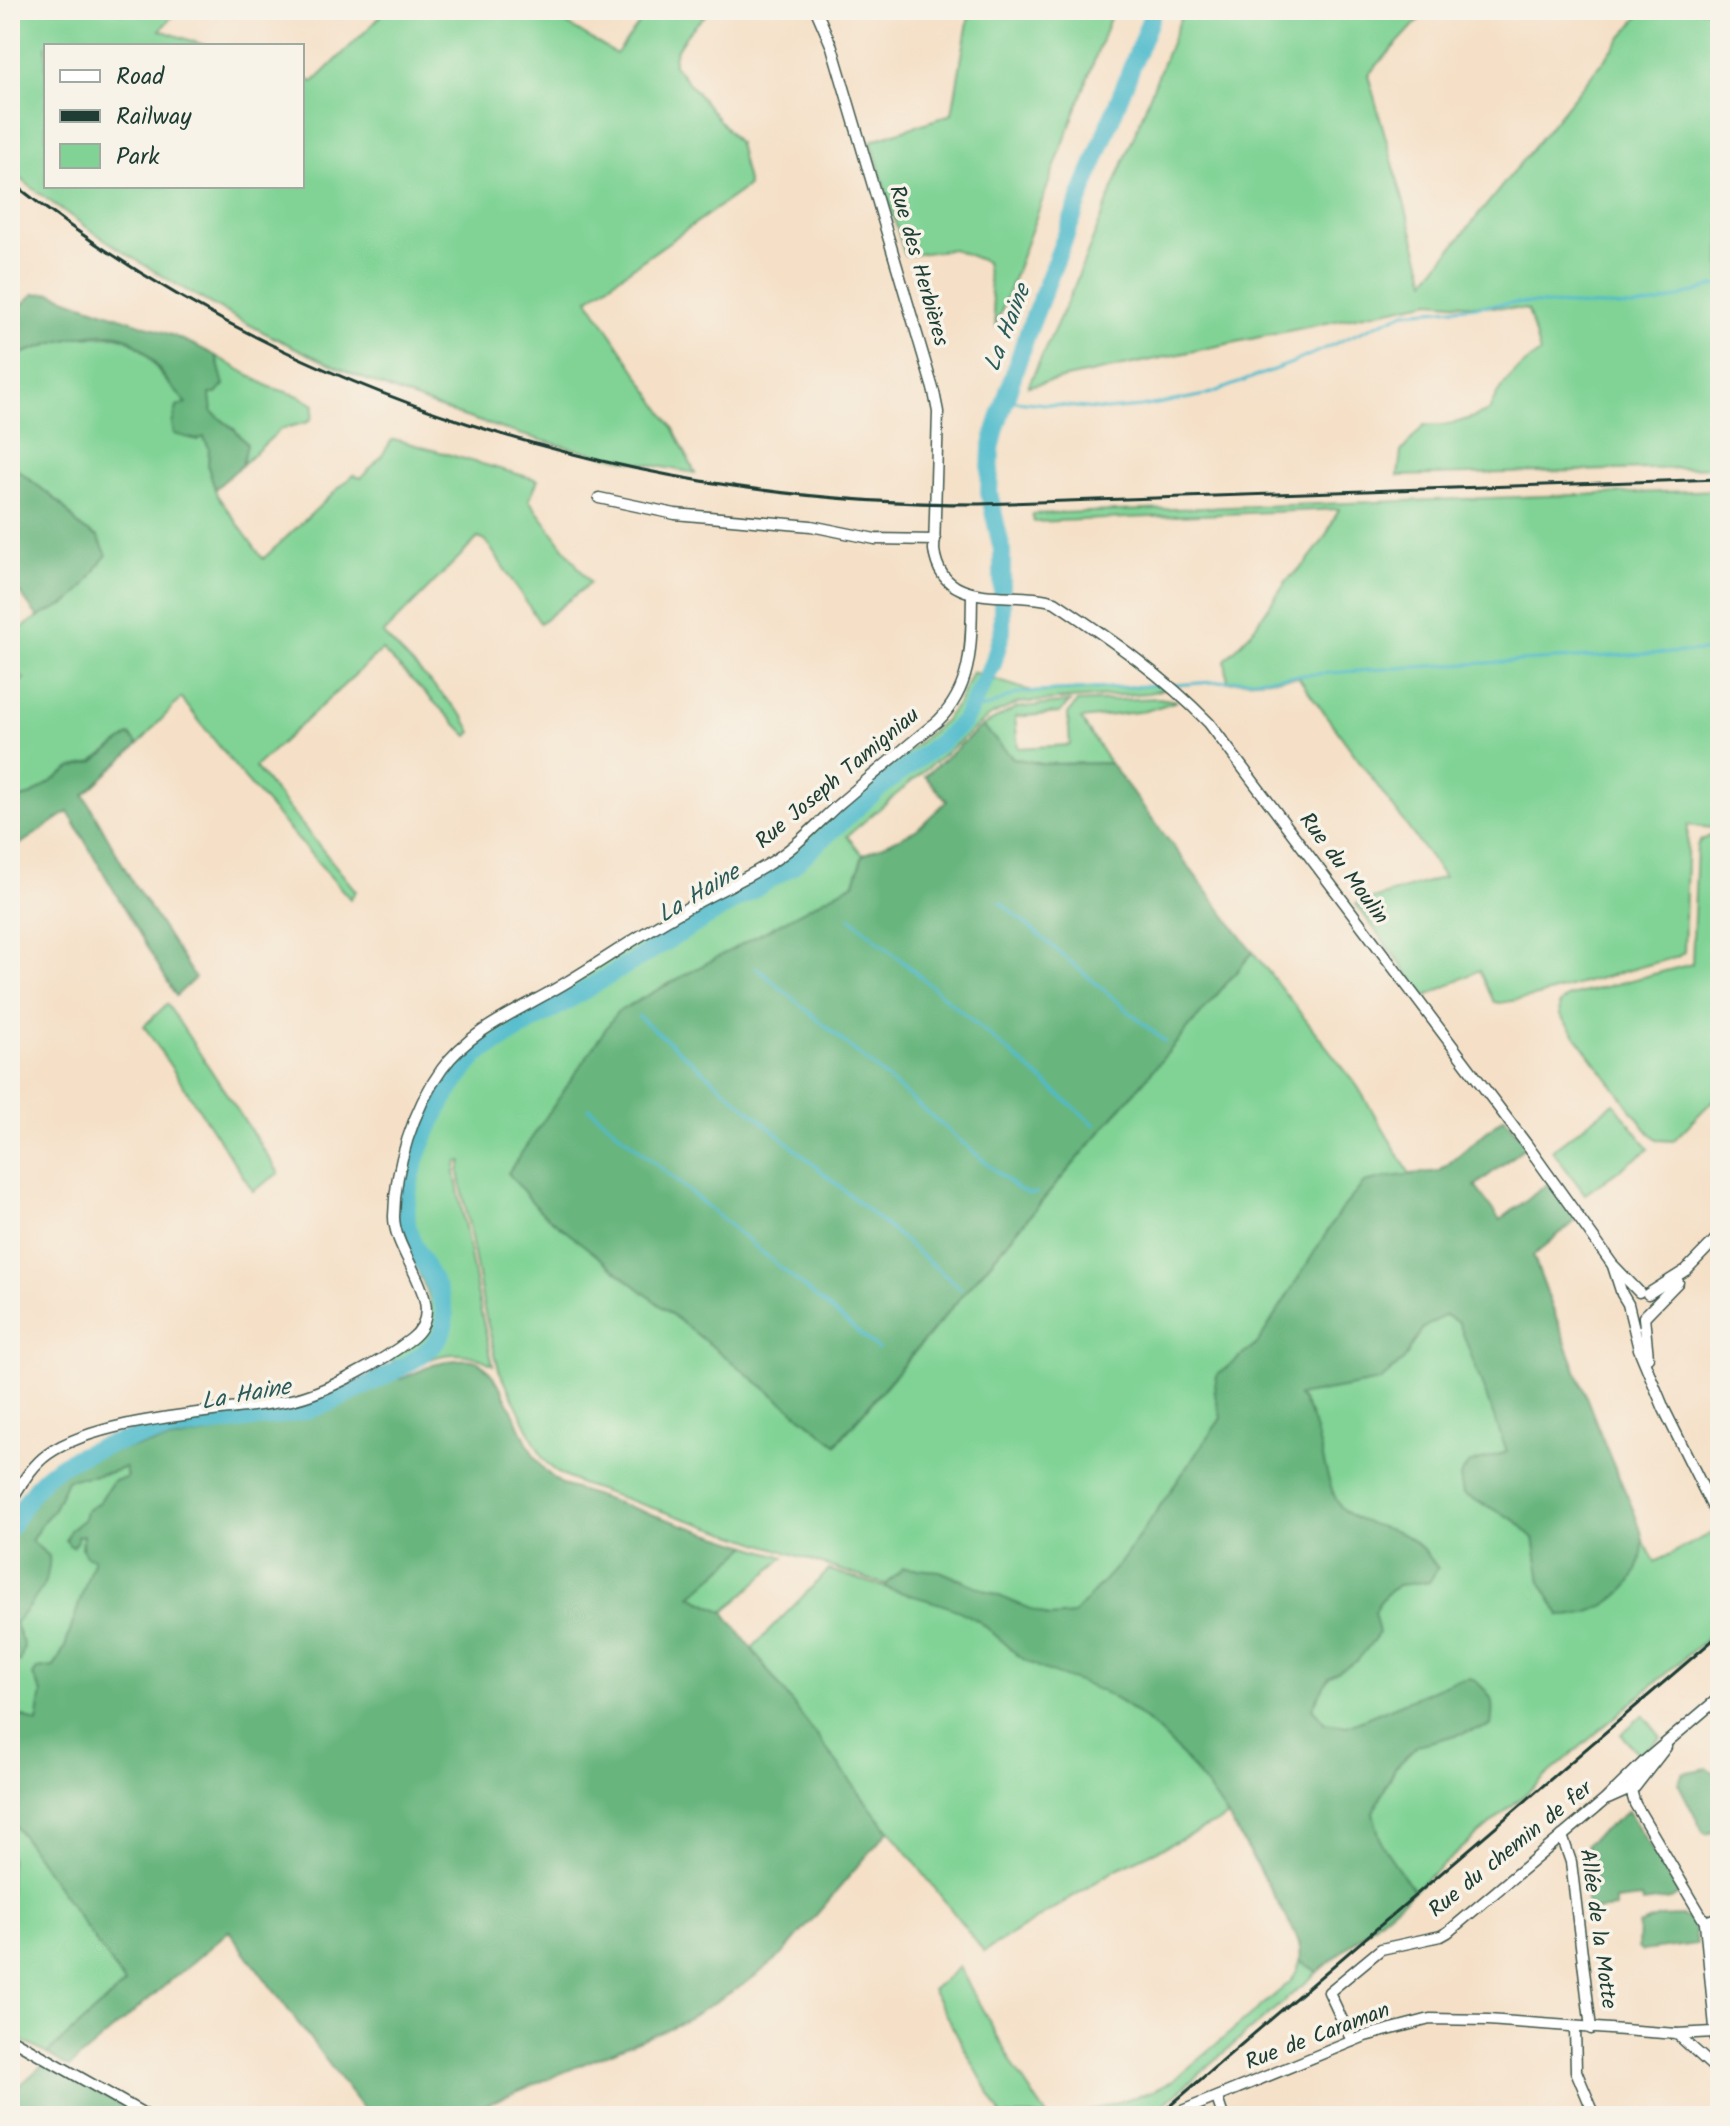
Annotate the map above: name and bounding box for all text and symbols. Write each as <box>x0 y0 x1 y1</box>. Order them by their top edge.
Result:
legend <box>44 44 304 188</box>
text: Road <box>116 58 165 97</box>
text: Railway <box>116 98 192 137</box>
text: Park <box>116 138 160 177</box>
street label: Rue des Herbières <box>878 181 958 351</box>
water label: La Haine <box>974 277 1043 377</box>
street label: Rue Joseph Tamigniau <box>748 699 928 859</box>
street label: Rue du Moulin <box>1289 805 1397 933</box>
water label: La Haine <box>650 853 750 934</box>
water label: La Haine <box>198 1368 296 1422</box>
street label: Rue du chemin de fer <box>1421 1772 1602 1927</box>
street label: Allée de la Motte <box>1568 1847 1626 2011</box>
street label: Rue de Caraman <box>1241 1993 1395 2081</box>

